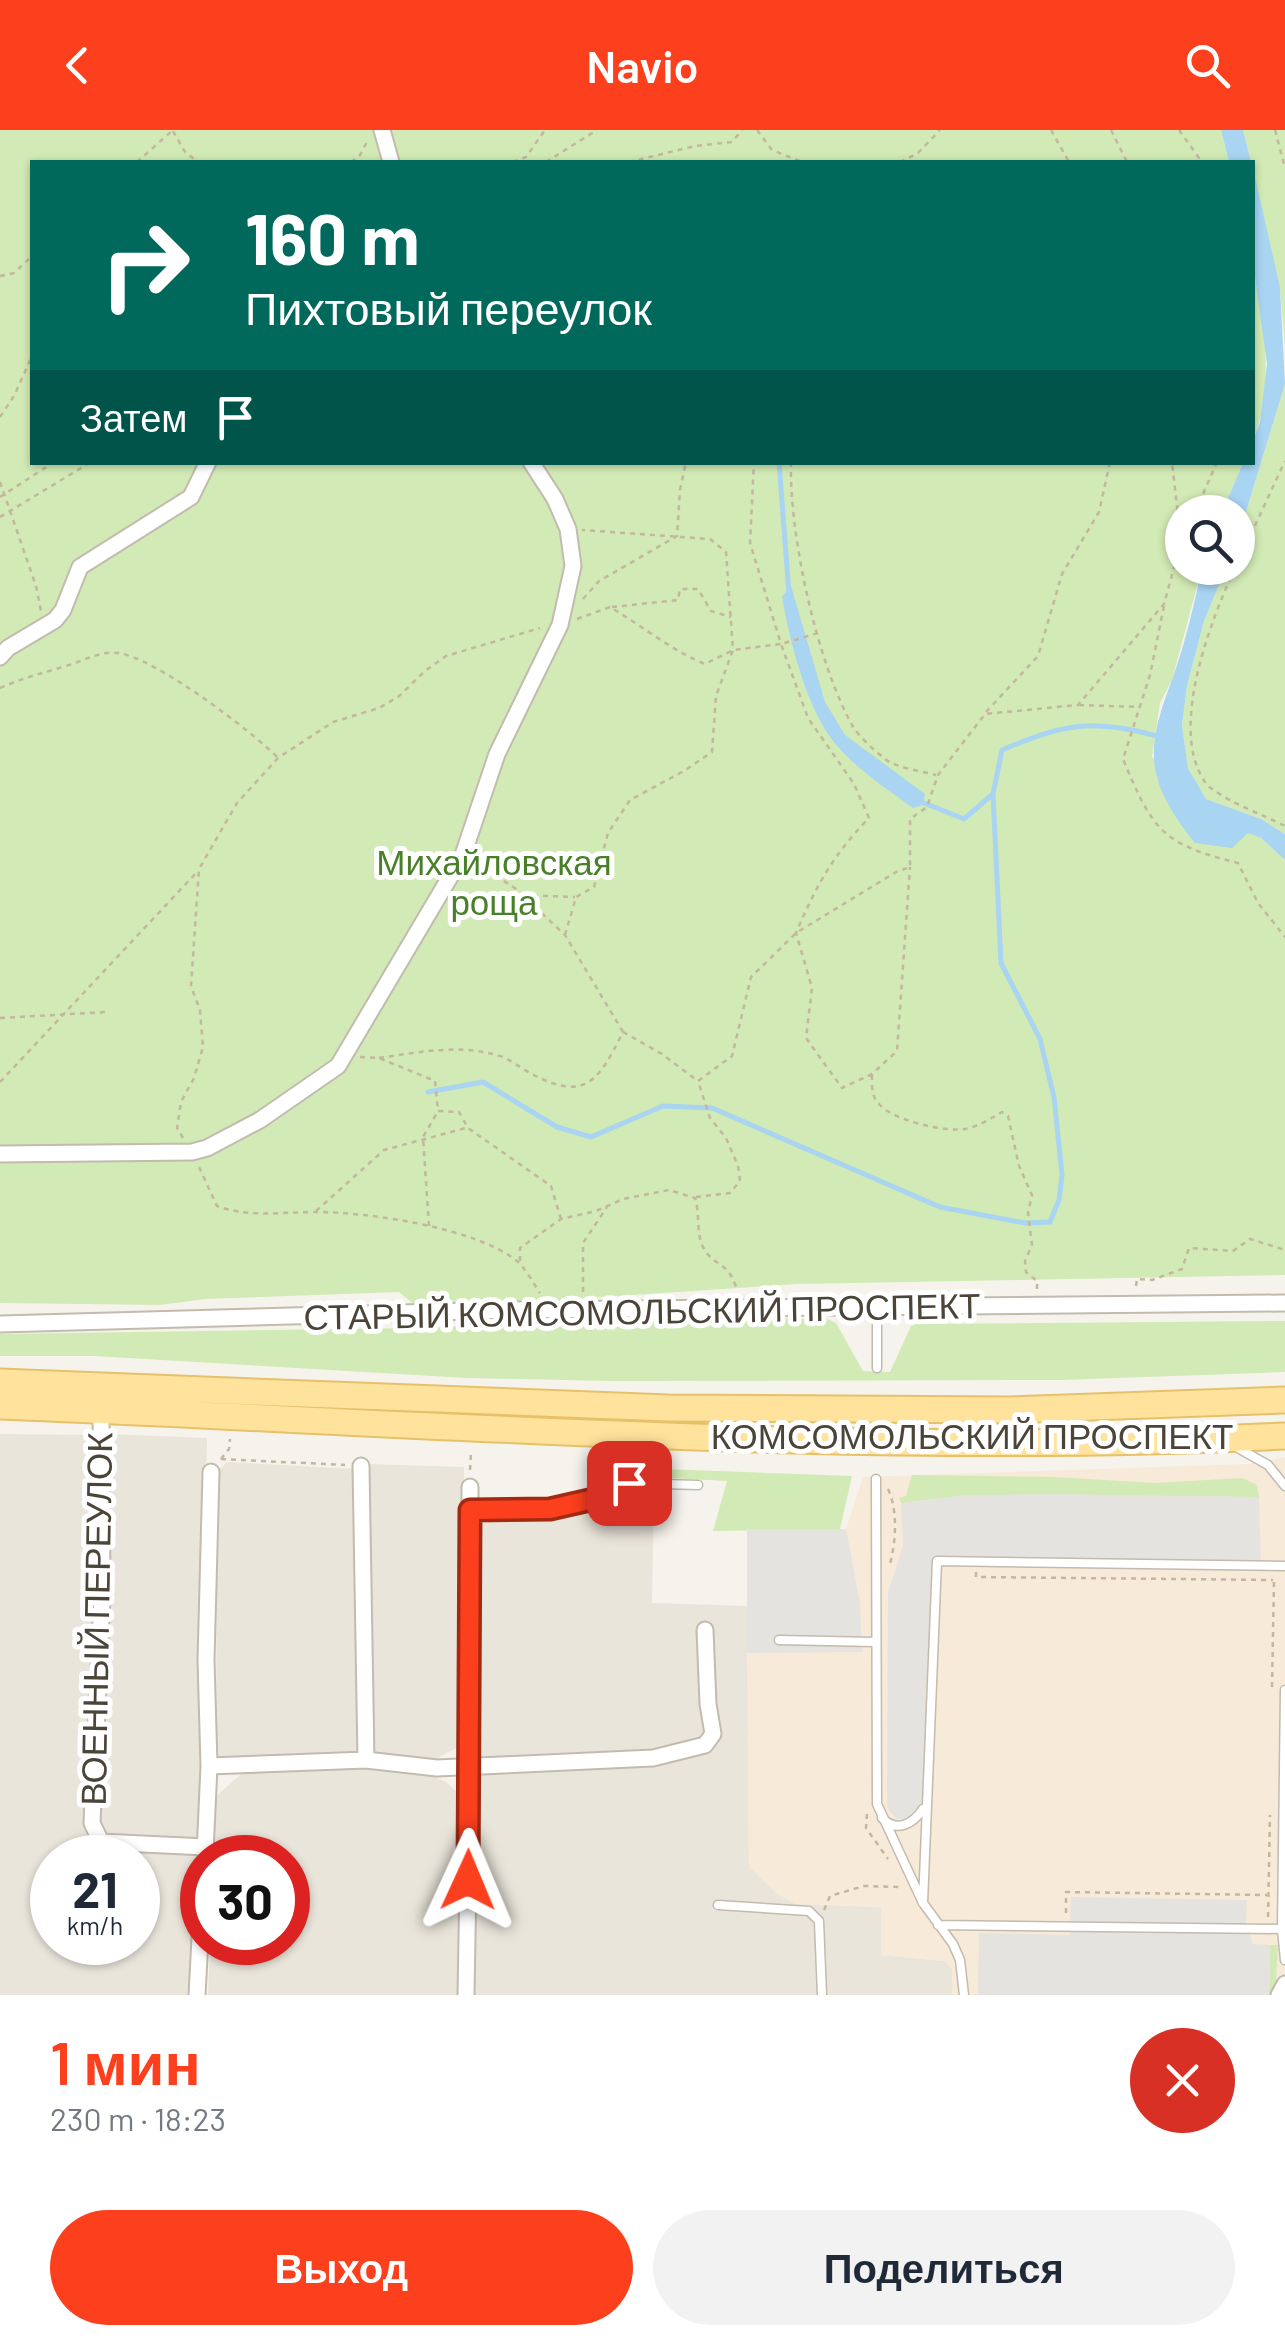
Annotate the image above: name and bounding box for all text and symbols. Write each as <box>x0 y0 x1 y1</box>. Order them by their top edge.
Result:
icon: back <box>50 38 105 93</box>
text: Navio <box>586 38 699 92</box>
icon: search <box>1180 38 1235 93</box>
text: 160 m <box>245 195 420 279</box>
icon: right <box>80 200 210 330</box>
text: Пихтовый переулок <box>245 280 652 334</box>
icon: arrive <box>208 390 263 445</box>
text: Затем <box>80 394 188 440</box>
map controls <box>1165 495 1255 585</box>
button: search <box>1165 495 1255 585</box>
park label: Михайловская роща <box>376 840 612 922</box>
street label: СТАРЫЙ КОМСОМОЛЬСКИЙ ПРОСПЕКТ <box>303 1283 981 1337</box>
street label: КОМСОМОЛЬСКИЙ ПРОСПЕКТ <box>711 1414 1233 1456</box>
street label: ВОЕННЫЙ ПЕРЕУЛОК <box>71 1431 119 1806</box>
pin <box>587 1441 672 1526</box>
icon: arrive <box>602 1456 657 1511</box>
position arrow <box>416 1828 520 1932</box>
speed limit sign: 30 <box>180 1835 310 1965</box>
text: 21 <box>72 1858 118 1918</box>
text: km/h <box>67 1910 123 1940</box>
text: 1 мин <box>50 2025 201 2097</box>
button: close <box>1130 2028 1235 2133</box>
text: 230 m · 18:23 <box>50 2099 226 2137</box>
button: Выход <box>50 2210 633 2325</box>
button: Поделиться <box>653 2210 1235 2325</box>

